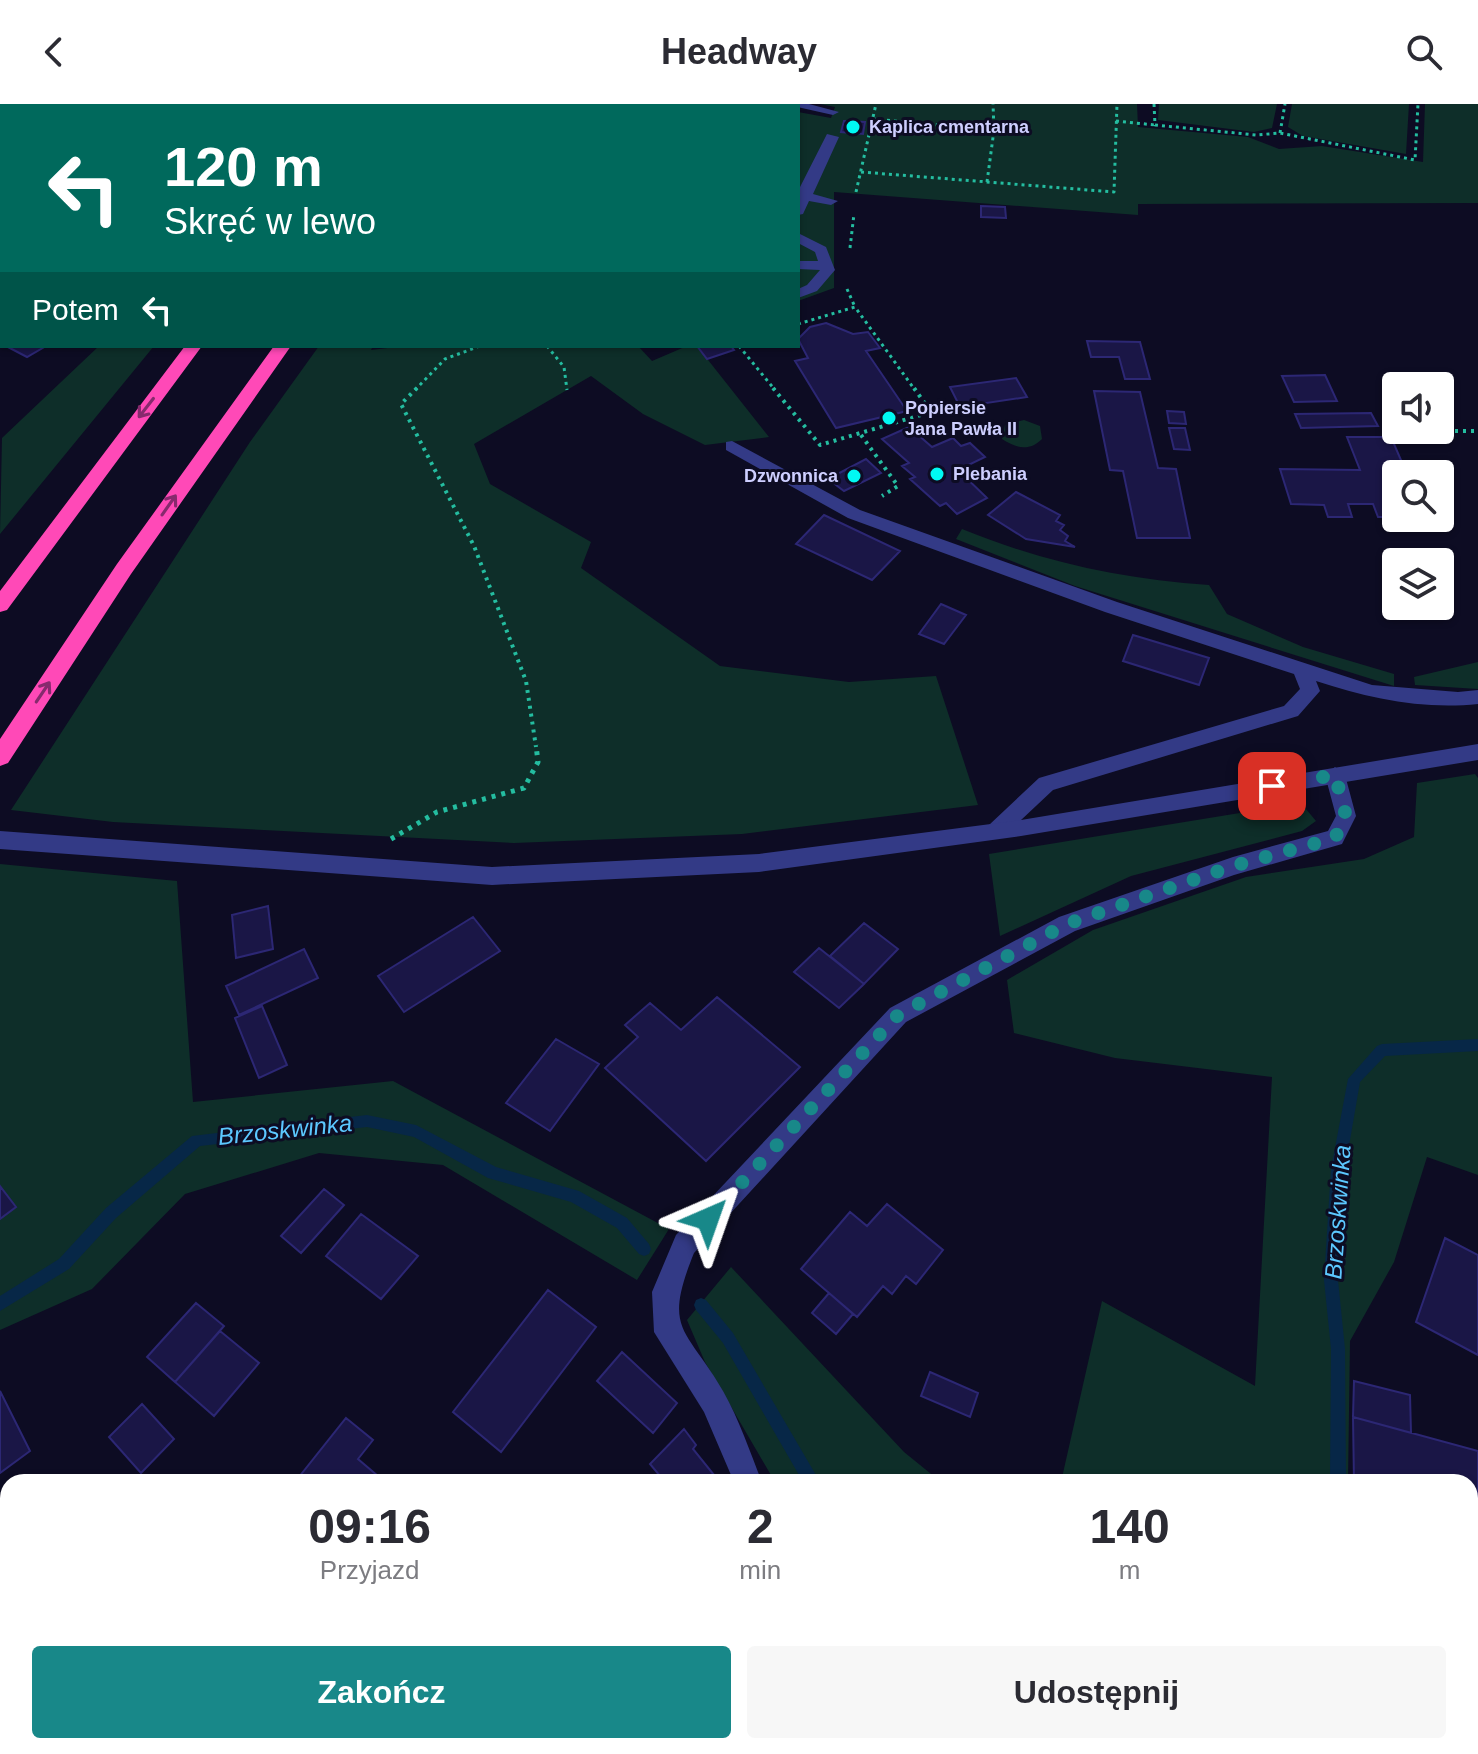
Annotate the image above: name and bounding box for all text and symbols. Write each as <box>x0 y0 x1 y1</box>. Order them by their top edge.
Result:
icon: back <box>32 30 76 74</box>
icon: search <box>1402 30 1446 74</box>
text: Headway <box>661 31 817 72</box>
place label: Kaplica cmentarna <box>869 117 1030 137</box>
marker: Kaplica cmentarna <box>844 118 862 136</box>
text: 120 m <box>164 135 323 198</box>
icon: left <box>32 136 136 240</box>
text: Skręć w lewo <box>164 201 376 242</box>
icon: left <box>135 288 179 332</box>
text: Potem <box>32 293 119 326</box>
map controls <box>1382 372 1454 620</box>
button: sound <box>1382 372 1454 444</box>
one-way arrow <box>138 397 155 418</box>
place label: Popiersie Jana Pawła II <box>905 398 1017 439</box>
marker: Popiersie Jana Pawła II <box>880 409 898 427</box>
button: search <box>1382 460 1454 532</box>
place label: Plebania <box>953 464 1028 484</box>
marker: Plebania <box>928 465 946 483</box>
place label: Dzwonnica <box>744 466 839 486</box>
marker: Dzwonnica <box>845 467 863 485</box>
one-way arrow <box>161 495 177 517</box>
button: layers <box>1382 548 1454 620</box>
one-way arrow <box>34 681 51 703</box>
pin <box>1238 752 1306 820</box>
icon: arrive <box>1250 764 1294 808</box>
water label: Brzoskwinka <box>217 1109 353 1150</box>
water label: Brzoskwinka <box>1319 1144 1356 1280</box>
position arrow <box>666 1177 750 1261</box>
text: 09:16 <box>308 1500 431 1553</box>
text: 2 <box>747 1500 774 1553</box>
text: 140 <box>1090 1500 1170 1553</box>
text: Przyjazd <box>320 1555 420 1585</box>
text: min <box>739 1555 781 1585</box>
text: m <box>1119 1555 1140 1585</box>
button: Zakończ <box>32 1646 731 1738</box>
button: Udostępnij <box>747 1646 1446 1738</box>

